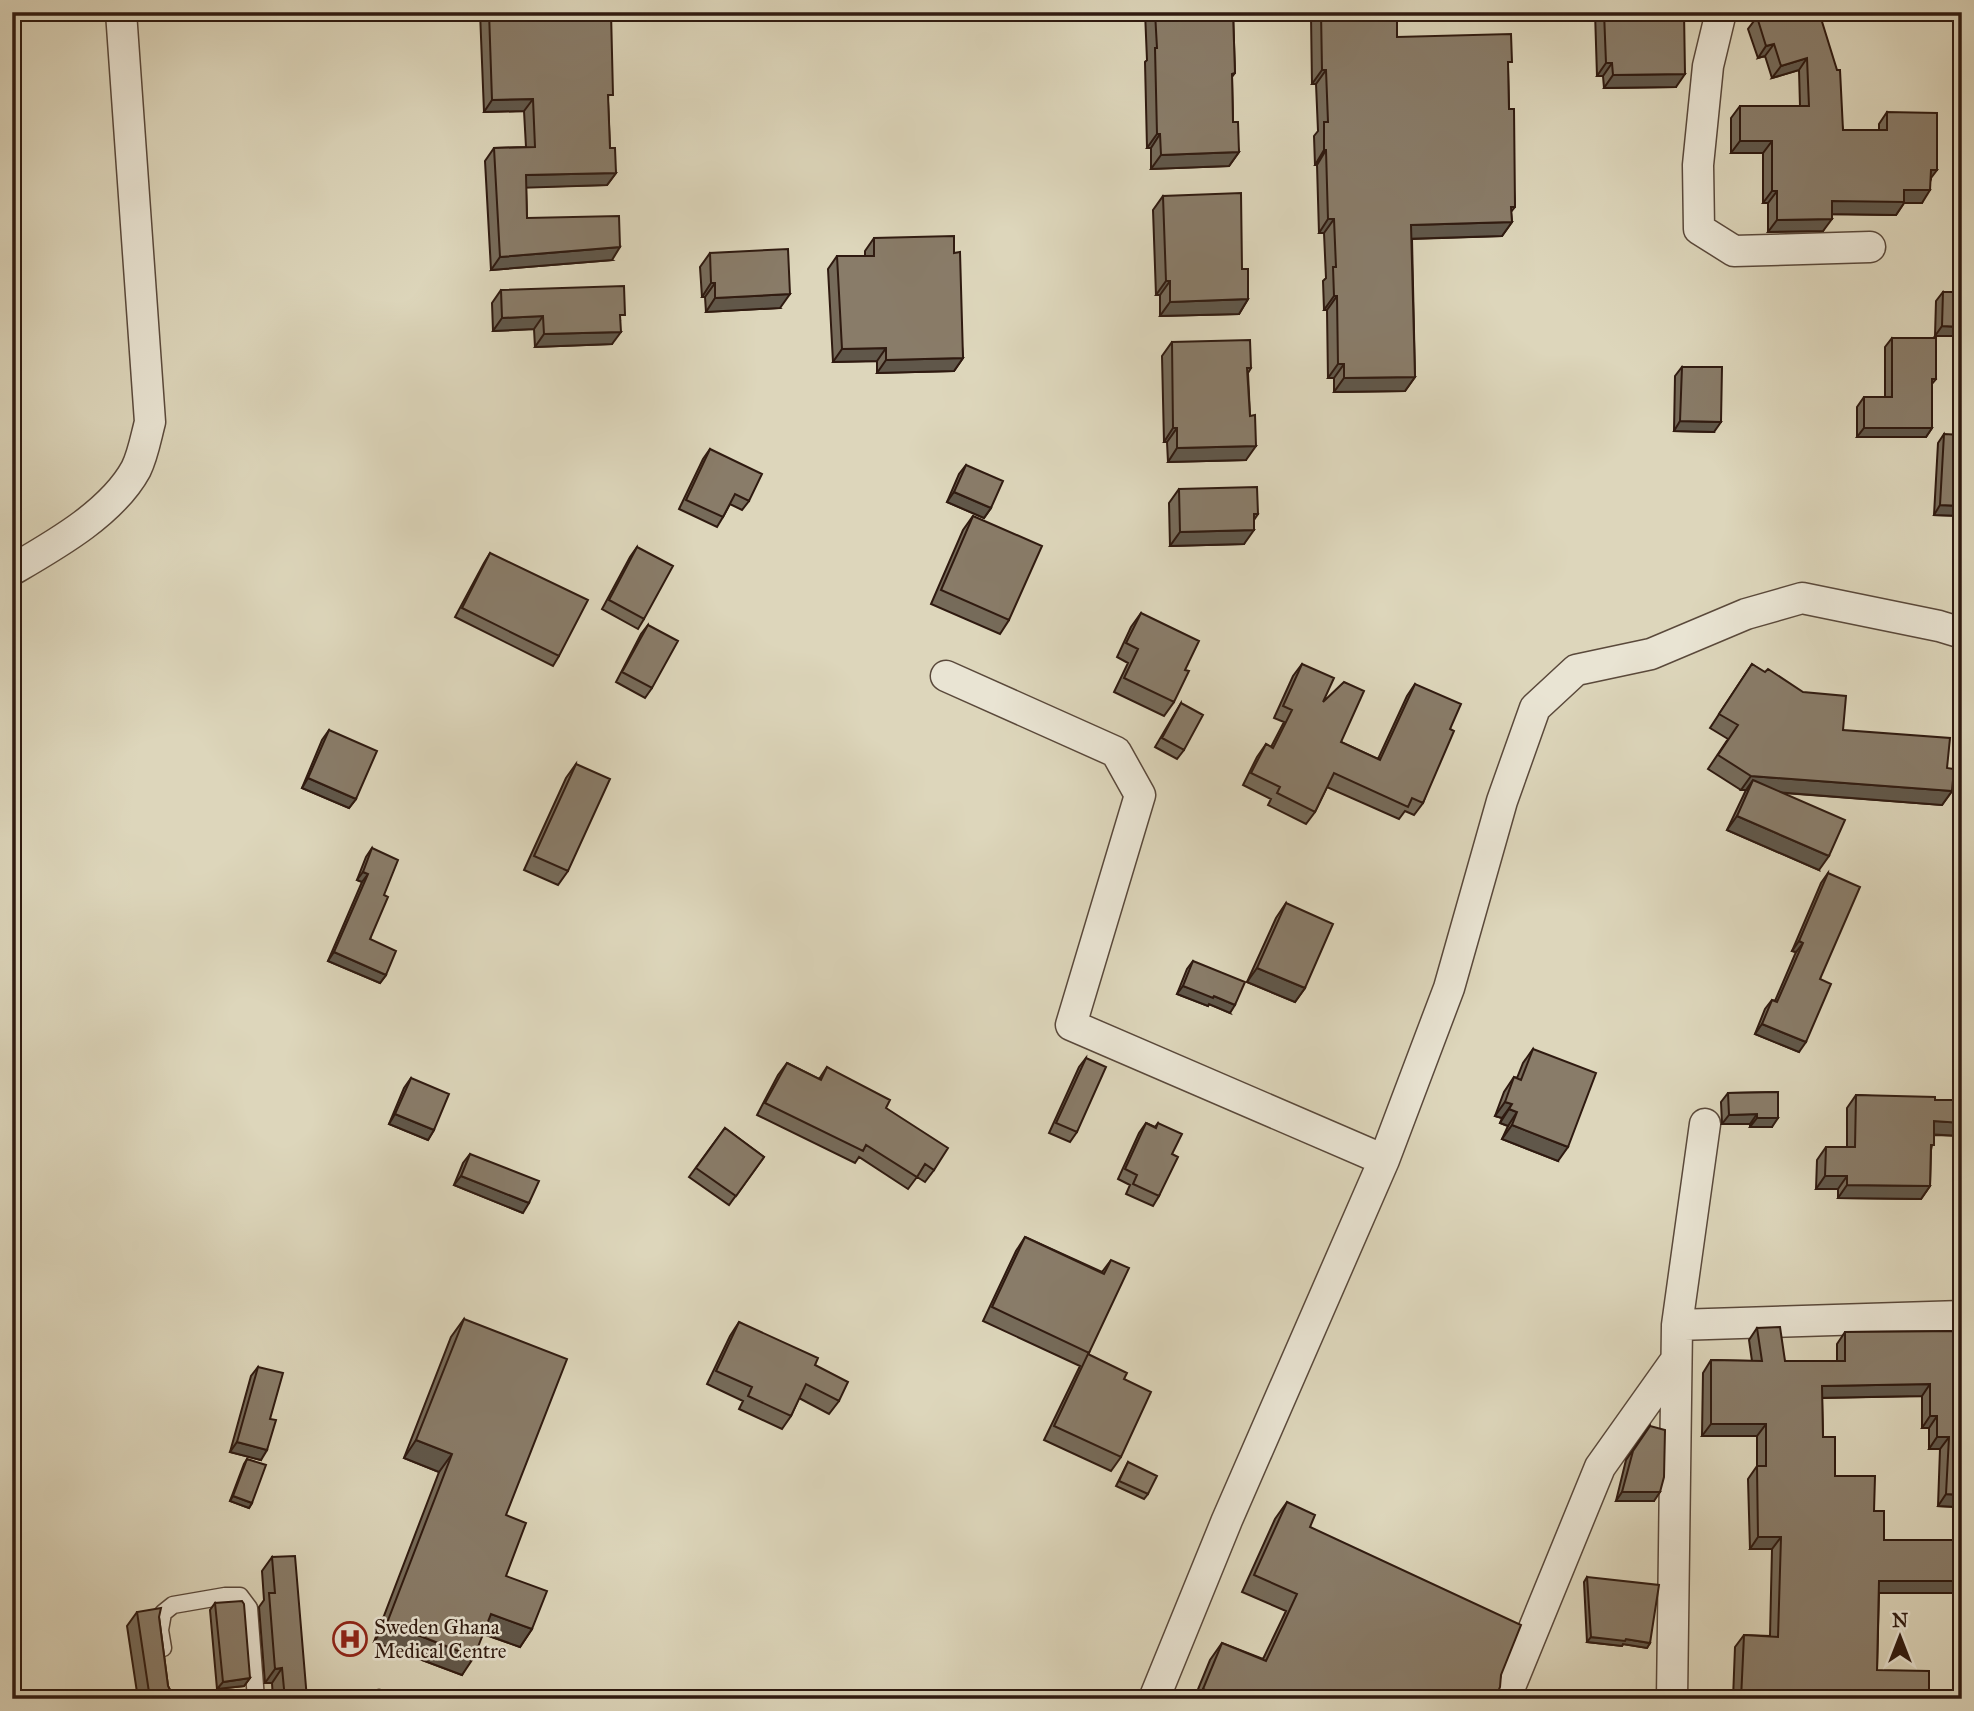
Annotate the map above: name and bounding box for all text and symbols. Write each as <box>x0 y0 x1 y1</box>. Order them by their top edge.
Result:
north arrow <box>1866 1602 1936 1672</box>
text: N <box>1892 1609 1908 1632</box>
place label: Sweden Ghana Medical Centre <box>374 1614 507 1664</box>
hospital icon: Sweden Ghana Medical Centre <box>331 1620 369 1658</box>

